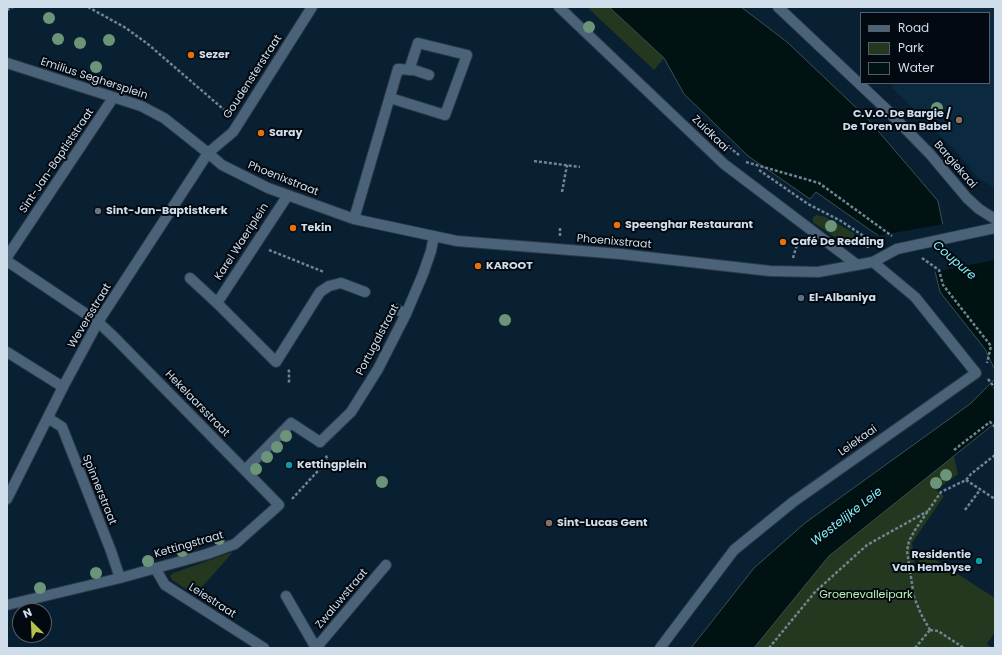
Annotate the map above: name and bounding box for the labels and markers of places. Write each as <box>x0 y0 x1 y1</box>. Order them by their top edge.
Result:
place label: Sezer <box>199 48 229 62</box>
marker: Sezer <box>186 50 196 60</box>
place label: C.V.O. De Bargie / De Toren van Babel <box>843 107 951 133</box>
marker: C.V.O. De Bargie / De Toren van Babel <box>954 115 964 125</box>
place label: Saray <box>269 126 302 140</box>
marker: Saray <box>256 128 266 138</box>
place label: Sint-Jan-Baptistkerk <box>106 204 227 218</box>
marker: Sint-Jan-Baptistkerk <box>93 206 103 216</box>
place label: Speenghar Restaurant <box>625 218 753 232</box>
marker: Speenghar Restaurant <box>612 220 622 230</box>
place label: Tekin <box>301 221 332 235</box>
marker: Tekin <box>288 223 298 233</box>
place label: Café De Redding <box>791 235 884 249</box>
marker: Café De Redding <box>778 237 788 247</box>
place label: KAROOT <box>486 259 533 273</box>
marker: KAROOT <box>473 261 483 271</box>
place label: El-Albaniya <box>809 291 876 305</box>
marker: El-Albaniya <box>796 293 806 303</box>
place label: Kettingplein <box>297 458 367 472</box>
marker: Kettingplein <box>284 460 294 470</box>
place label: Sint-Lucas Gent <box>557 516 648 530</box>
marker: Sint-Lucas Gent <box>544 518 554 528</box>
place label: Residentie Van Hembyse <box>892 548 971 574</box>
marker: Residentie Van Hembyse <box>974 556 984 566</box>

